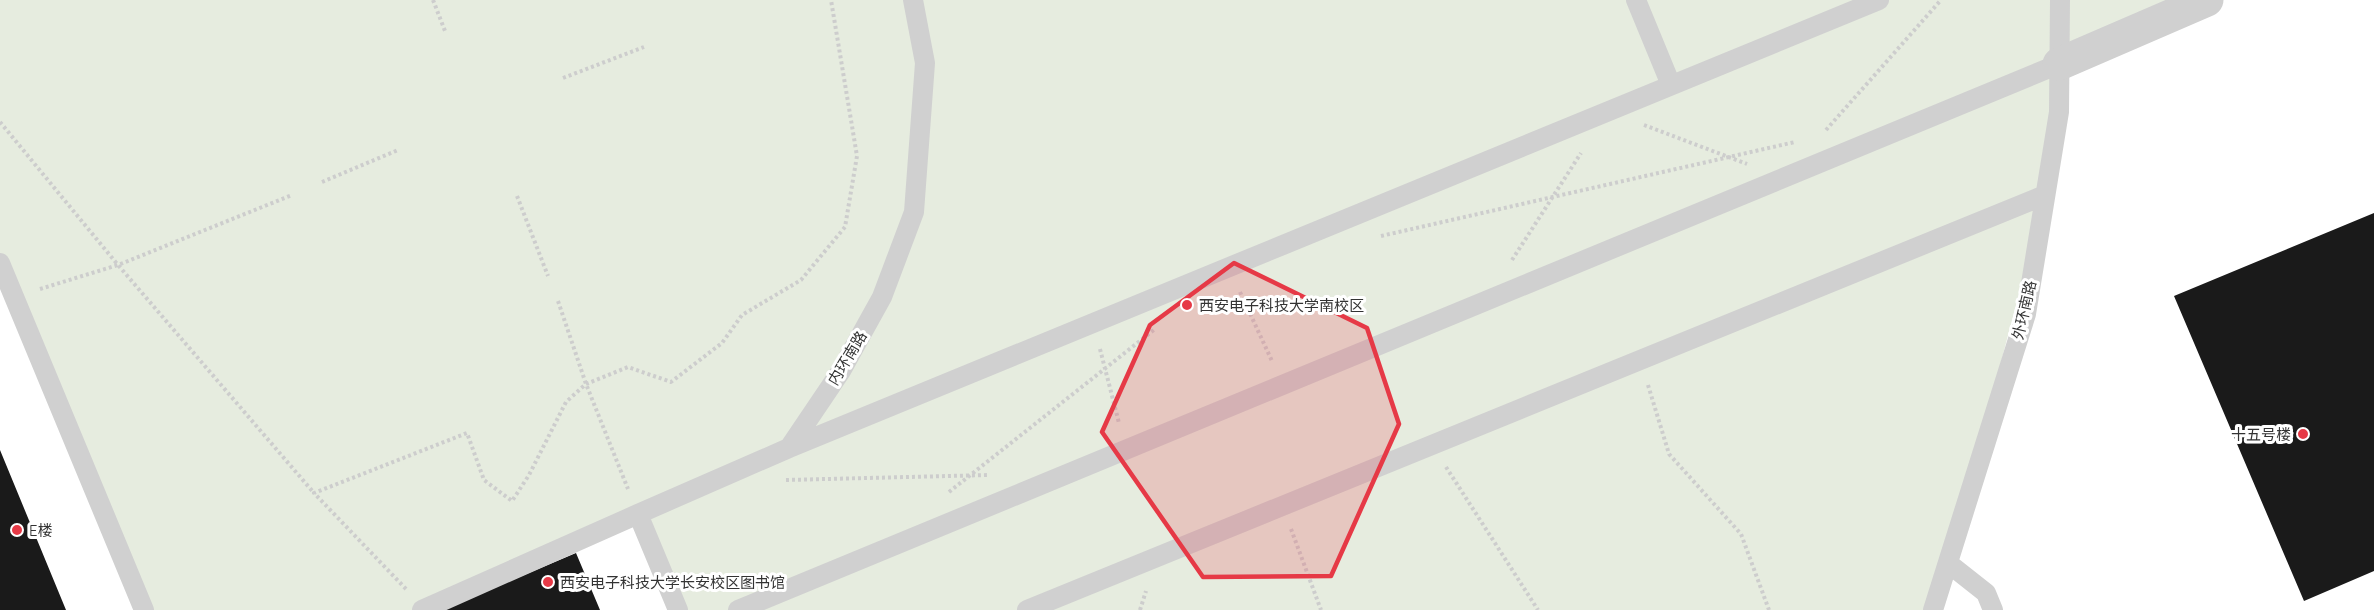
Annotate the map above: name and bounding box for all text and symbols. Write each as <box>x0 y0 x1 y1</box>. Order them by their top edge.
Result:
street label: 外环南路 <box>2008 279 2040 341</box>
place label: 西安电子科技大学南校区 <box>1199 296 1364 315</box>
marker: 西安电子科技大学南校区 <box>1180 298 1194 312</box>
street label: 内环南路 <box>823 327 871 389</box>
place label: 十五号楼 <box>2231 425 2291 444</box>
marker: 十五号楼 <box>2296 427 2310 441</box>
place label: E楼 <box>29 521 53 540</box>
marker: E楼 <box>10 523 24 537</box>
place label: 西安电子科技大学长安校区图书馆 <box>560 573 785 592</box>
marker: 西安电子科技大学长安校区图书馆 <box>541 575 555 589</box>

